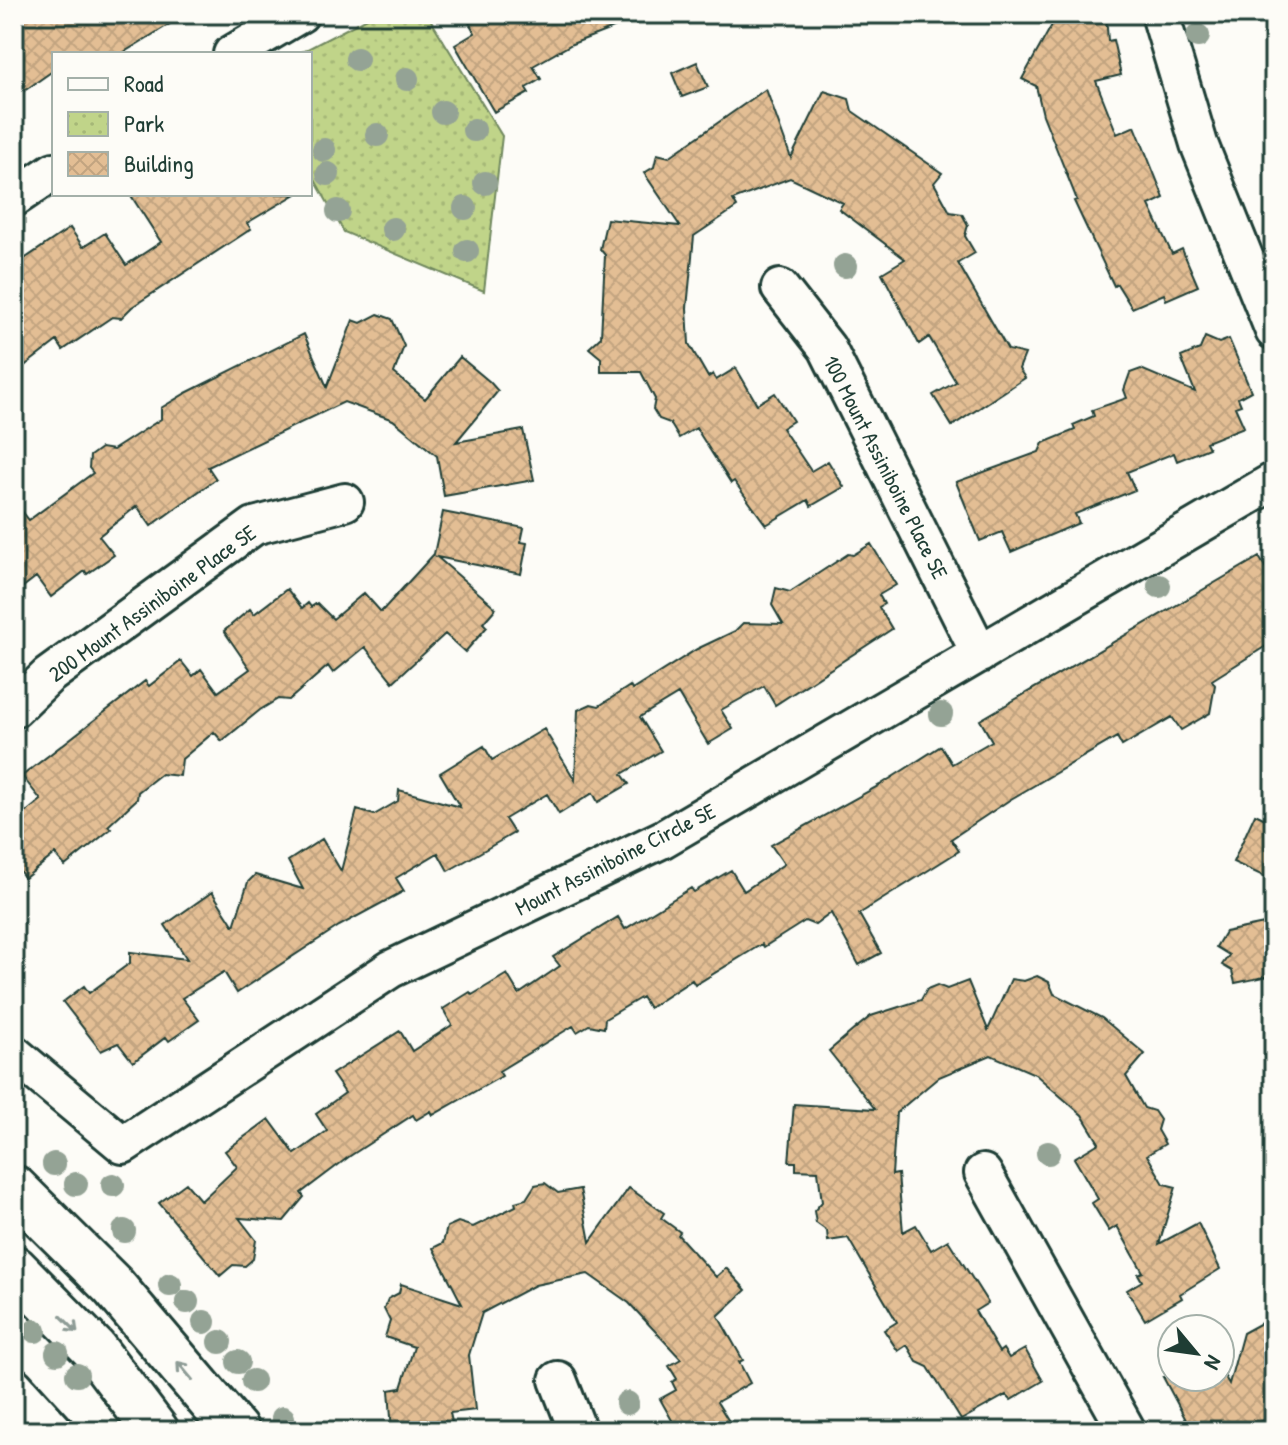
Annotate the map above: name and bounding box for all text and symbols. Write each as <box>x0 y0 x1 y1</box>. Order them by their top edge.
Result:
legend <box>52 52 312 196</box>
text: Road <box>124 67 163 99</box>
text: Park <box>124 107 164 139</box>
text: Building <box>124 147 194 179</box>
street label: 100 Mount Assiniboine Place SE <box>816 350 956 584</box>
street label: 200 Mount Assiniboine Place SE <box>42 517 262 689</box>
street label: Mount Assiniboine Circle SE <box>510 795 720 923</box>
north arrow <box>1156 1313 1236 1393</box>
one-way arrow <box>59 1314 78 1333</box>
text: N <box>1197 1350 1229 1375</box>
one-way arrow <box>176 1362 194 1382</box>

